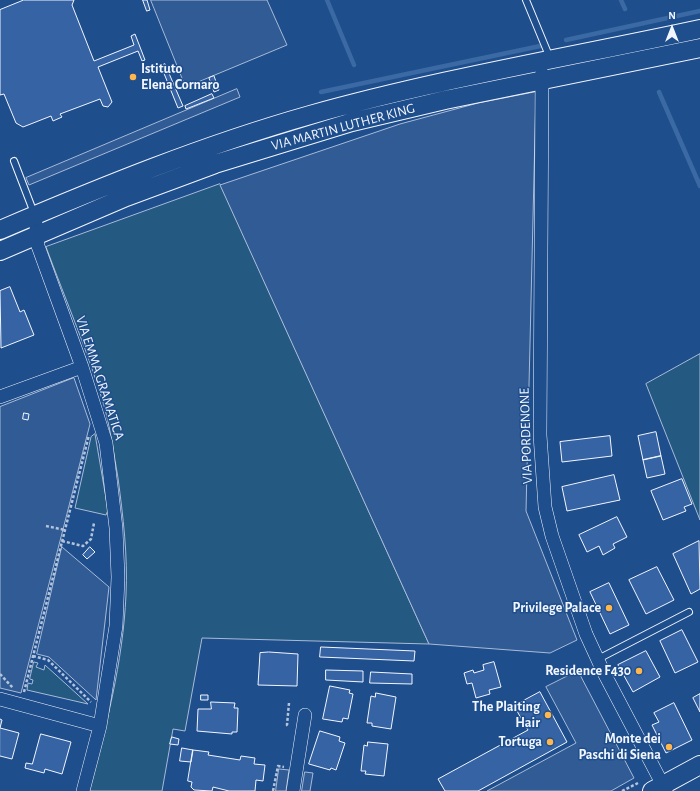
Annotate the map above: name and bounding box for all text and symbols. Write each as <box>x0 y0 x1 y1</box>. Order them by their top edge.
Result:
north arrow <box>652 8 692 48</box>
text: N <box>668 10 676 21</box>
place label: Istituto Elena Cornaro <box>141 61 219 94</box>
marker: Istituto Elena Cornaro <box>128 72 138 82</box>
street label: VIA MARTIN LUTHER KING <box>269 100 417 154</box>
street label: VIA EMMA GRAMATICA <box>72 314 128 442</box>
street label: VIA PORDENONE <box>516 388 536 484</box>
place label: Privilege Palace <box>513 600 601 616</box>
marker: Privilege Palace <box>604 603 614 613</box>
place label: Residence F430 <box>545 663 631 679</box>
marker: Residence F430 <box>634 666 644 676</box>
place label: The Plaiting Hair <box>472 699 540 732</box>
marker: The Plaiting Hair <box>543 710 553 720</box>
place label: Monte dei Paschi di Siena <box>578 731 661 764</box>
place label: Tortuga <box>498 734 542 750</box>
marker: Tortuga <box>545 737 555 747</box>
marker: Monte dei Paschi di Siena <box>664 742 674 752</box>

